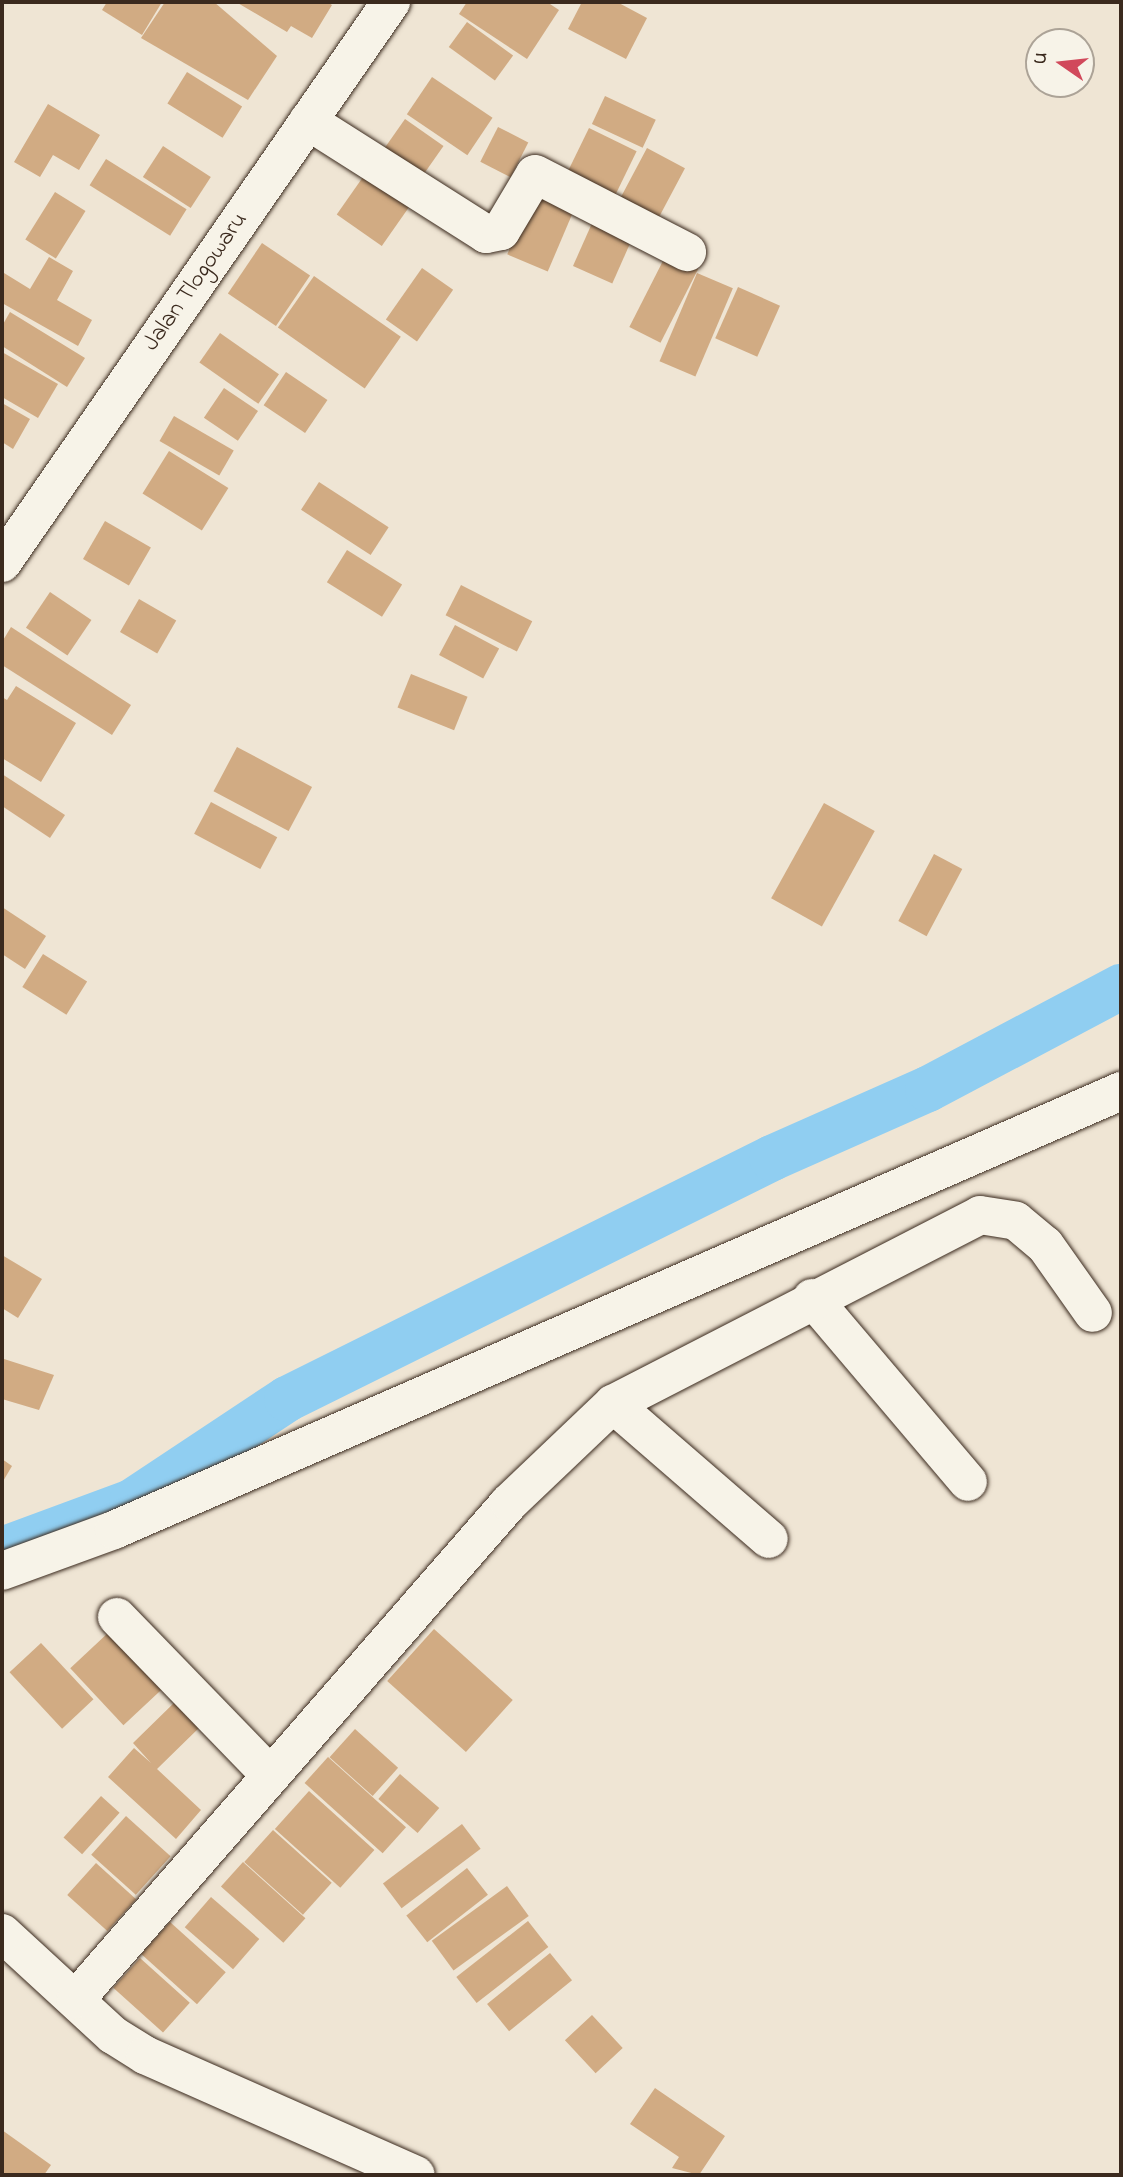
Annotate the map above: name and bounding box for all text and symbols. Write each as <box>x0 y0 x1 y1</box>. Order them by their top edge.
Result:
north arrow <box>1025 28 1095 98</box>
text: U <box>1027 49 1056 67</box>
street label: Jalan Tlogowaru <box>138 207 254 357</box>

